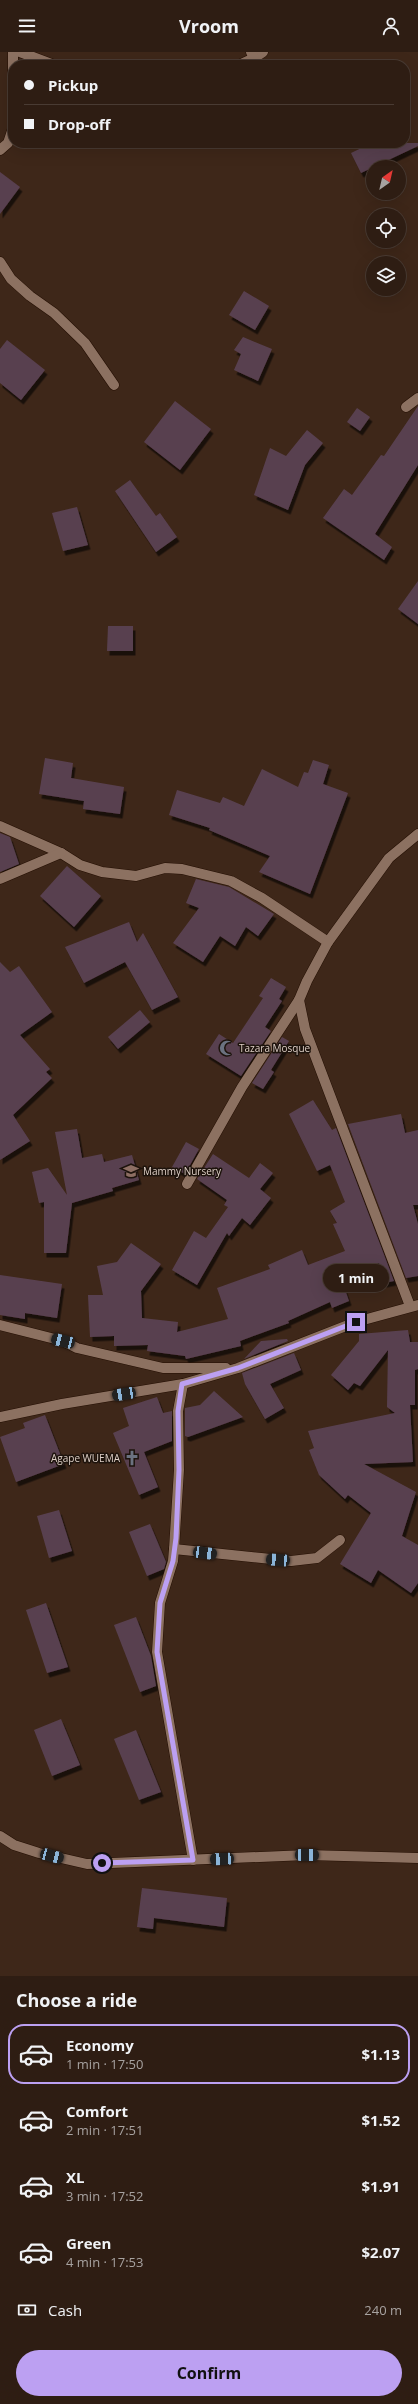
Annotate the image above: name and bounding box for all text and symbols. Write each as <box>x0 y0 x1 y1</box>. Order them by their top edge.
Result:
text: Vroom <box>179 14 239 38</box>
icon: menu <box>16 15 38 37</box>
icon: person <box>380 15 402 37</box>
text: Pickup <box>48 75 98 95</box>
text: Drop-off <box>48 114 110 134</box>
north arrow <box>366 160 406 200</box>
map controls <box>366 160 406 296</box>
button: locate <box>366 208 406 248</box>
button: layers <box>366 256 406 296</box>
mosque icon: Tazara Mosque <box>218 1039 236 1057</box>
place label: Tazara Mosque <box>239 1041 311 1055</box>
school or university icon: Mammy Nursery <box>122 1162 140 1180</box>
place label: Mammy Nursery <box>143 1164 222 1178</box>
callout: 1 min <box>323 1264 389 1292</box>
text: 1 min <box>338 1269 374 1287</box>
route end <box>347 1313 365 1331</box>
car <box>50 1332 76 1350</box>
car <box>111 1386 137 1402</box>
church icon: Agape WUEMA <box>123 1449 141 1467</box>
place label: Agape WUEMA <box>51 1451 121 1465</box>
car <box>192 1546 218 1560</box>
car <box>266 1553 290 1567</box>
car <box>39 1847 65 1865</box>
car <box>295 1849 319 1861</box>
car <box>210 1852 234 1866</box>
route start <box>93 1854 111 1872</box>
text: Choose a ride <box>16 1988 137 2012</box>
text: Economy <box>66 2035 134 2055</box>
icon: car <box>18 2036 54 2072</box>
text: $1.13 <box>361 2044 400 2064</box>
text: 1 min · 17:50 <box>66 2055 143 2073</box>
text: Comfort <box>66 2101 128 2121</box>
icon: car <box>18 2102 54 2138</box>
text: $1.52 <box>361 2110 400 2130</box>
text: 2 min · 17:51 <box>66 2121 143 2139</box>
text: XL <box>66 2167 84 2187</box>
icon: car <box>18 2168 54 2204</box>
text: $1.91 <box>361 2176 400 2196</box>
text: 3 min · 17:52 <box>66 2187 143 2205</box>
text: Green <box>66 2233 111 2253</box>
icon: car <box>18 2234 54 2270</box>
text: $2.07 <box>361 2242 400 2262</box>
text: 4 min · 17:53 <box>66 2253 143 2271</box>
icon: cash <box>16 2299 38 2321</box>
text: Cash <box>48 2300 82 2320</box>
text: 240 m <box>364 2301 402 2319</box>
button: Confirm <box>16 2350 402 2396</box>

